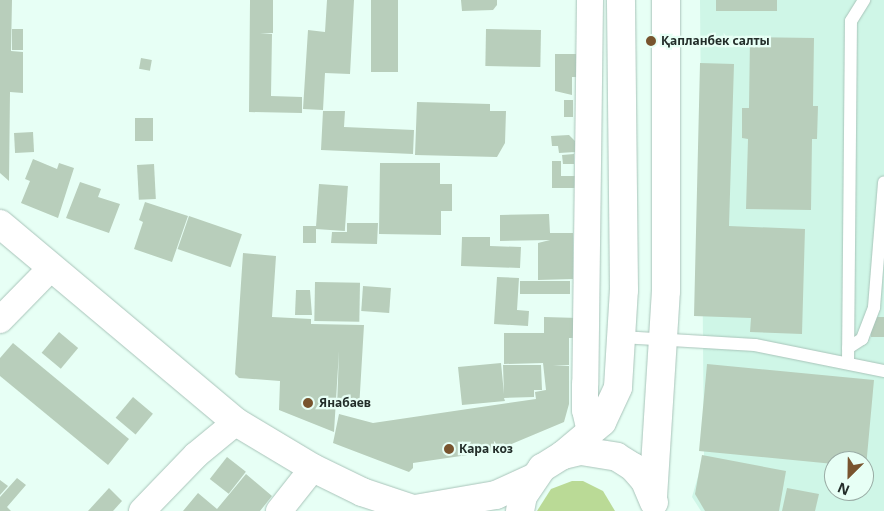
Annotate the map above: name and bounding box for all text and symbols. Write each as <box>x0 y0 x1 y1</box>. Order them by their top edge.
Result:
place label: Қапланбек салты <box>661 34 770 48</box>
marker: Қапланбек салты <box>645 35 657 47</box>
marker: Янабаев <box>301 396 315 410</box>
place label: Янабаев <box>319 396 371 410</box>
place label: Кара коз <box>459 442 513 456</box>
marker: Кара коз <box>443 443 455 455</box>
north arrow <box>824 451 874 501</box>
text: N <box>834 478 852 500</box>

